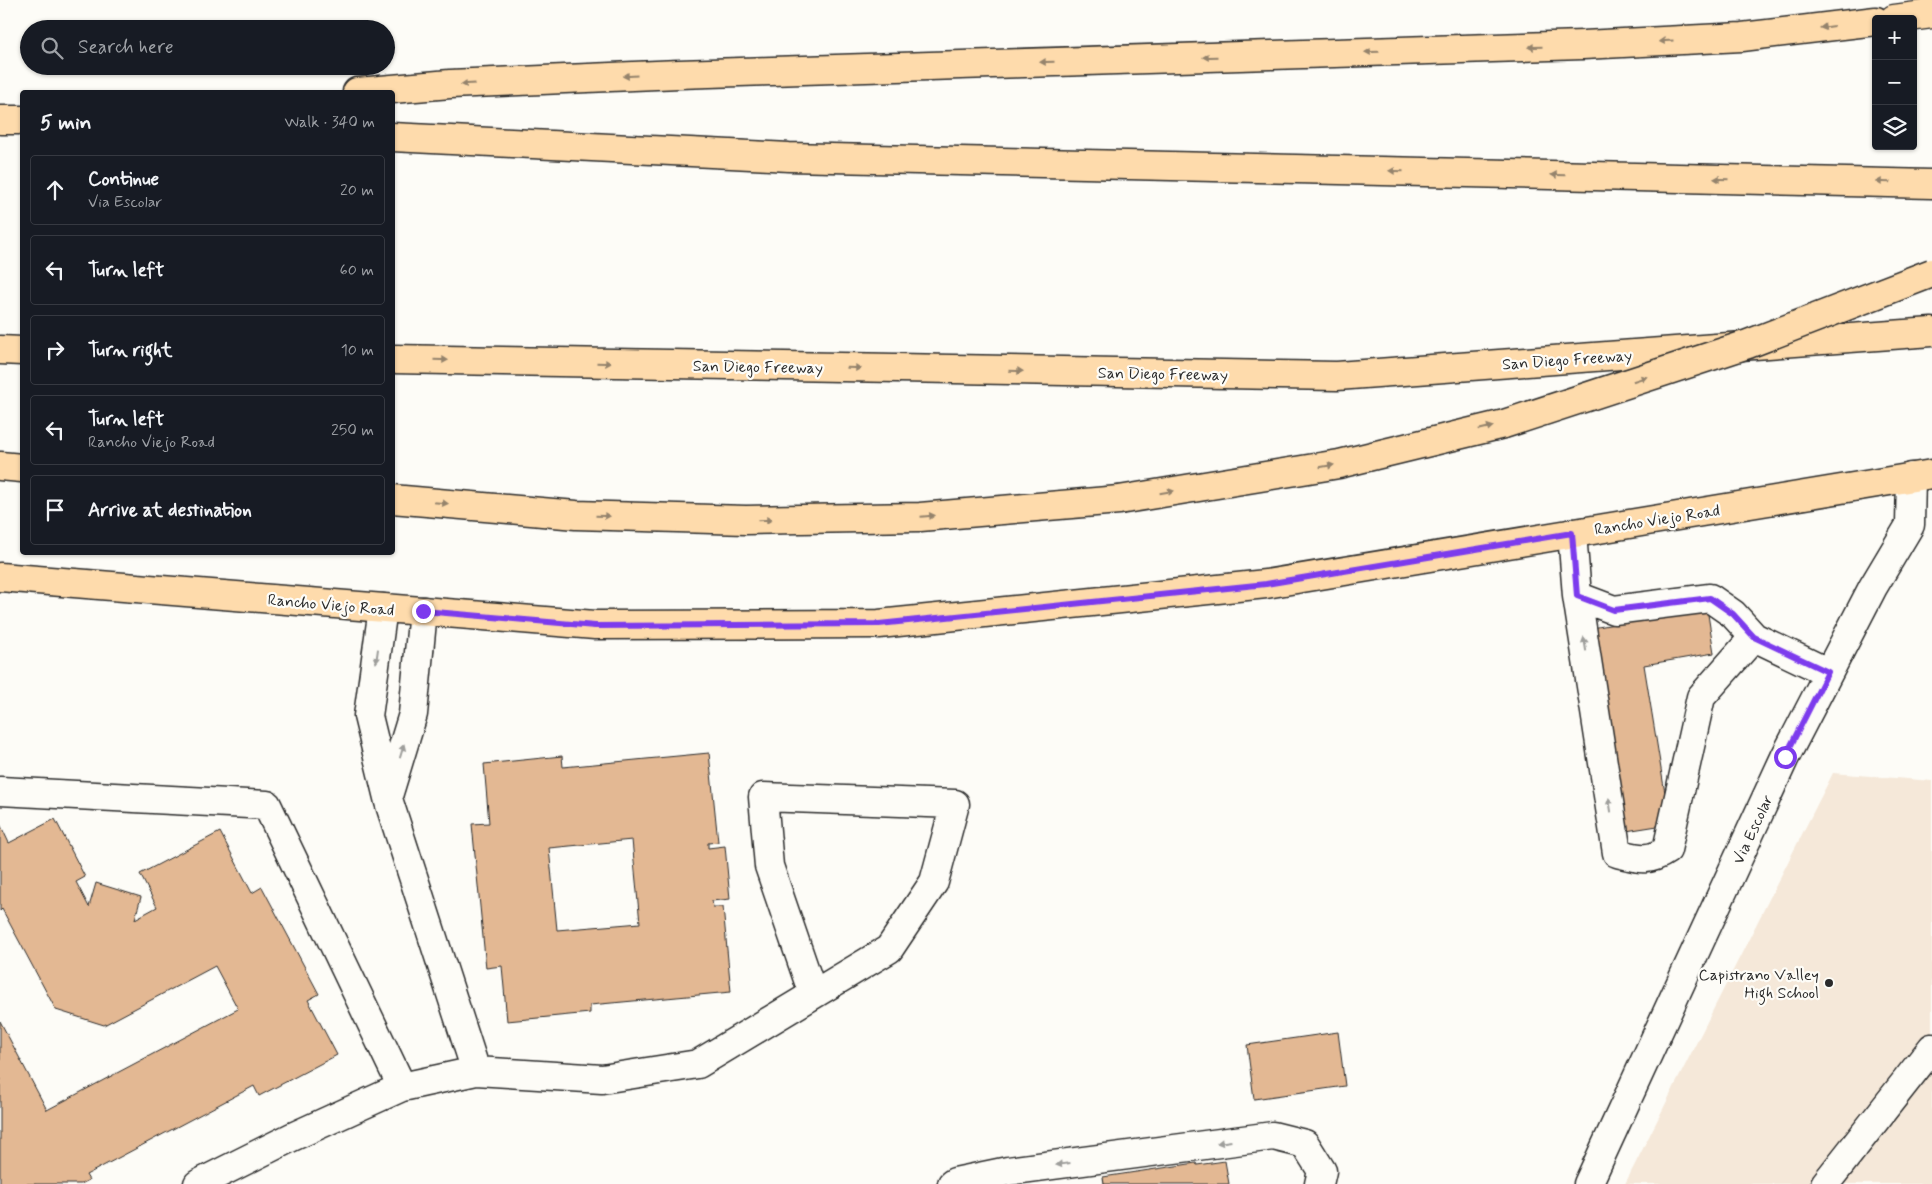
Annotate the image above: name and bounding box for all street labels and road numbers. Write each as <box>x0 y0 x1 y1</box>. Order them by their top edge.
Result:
street label: San Diego Freeway <box>1501 345 1633 376</box>
street label: San Diego Freeway <box>693 356 823 379</box>
street label: San Diego Freeway <box>1098 363 1228 386</box>
street label: Rancho Viejo Road <box>1593 500 1722 541</box>
street label: Rancho Viejo Road <box>267 590 395 621</box>
street label: Via Escolar <box>1728 791 1779 868</box>

